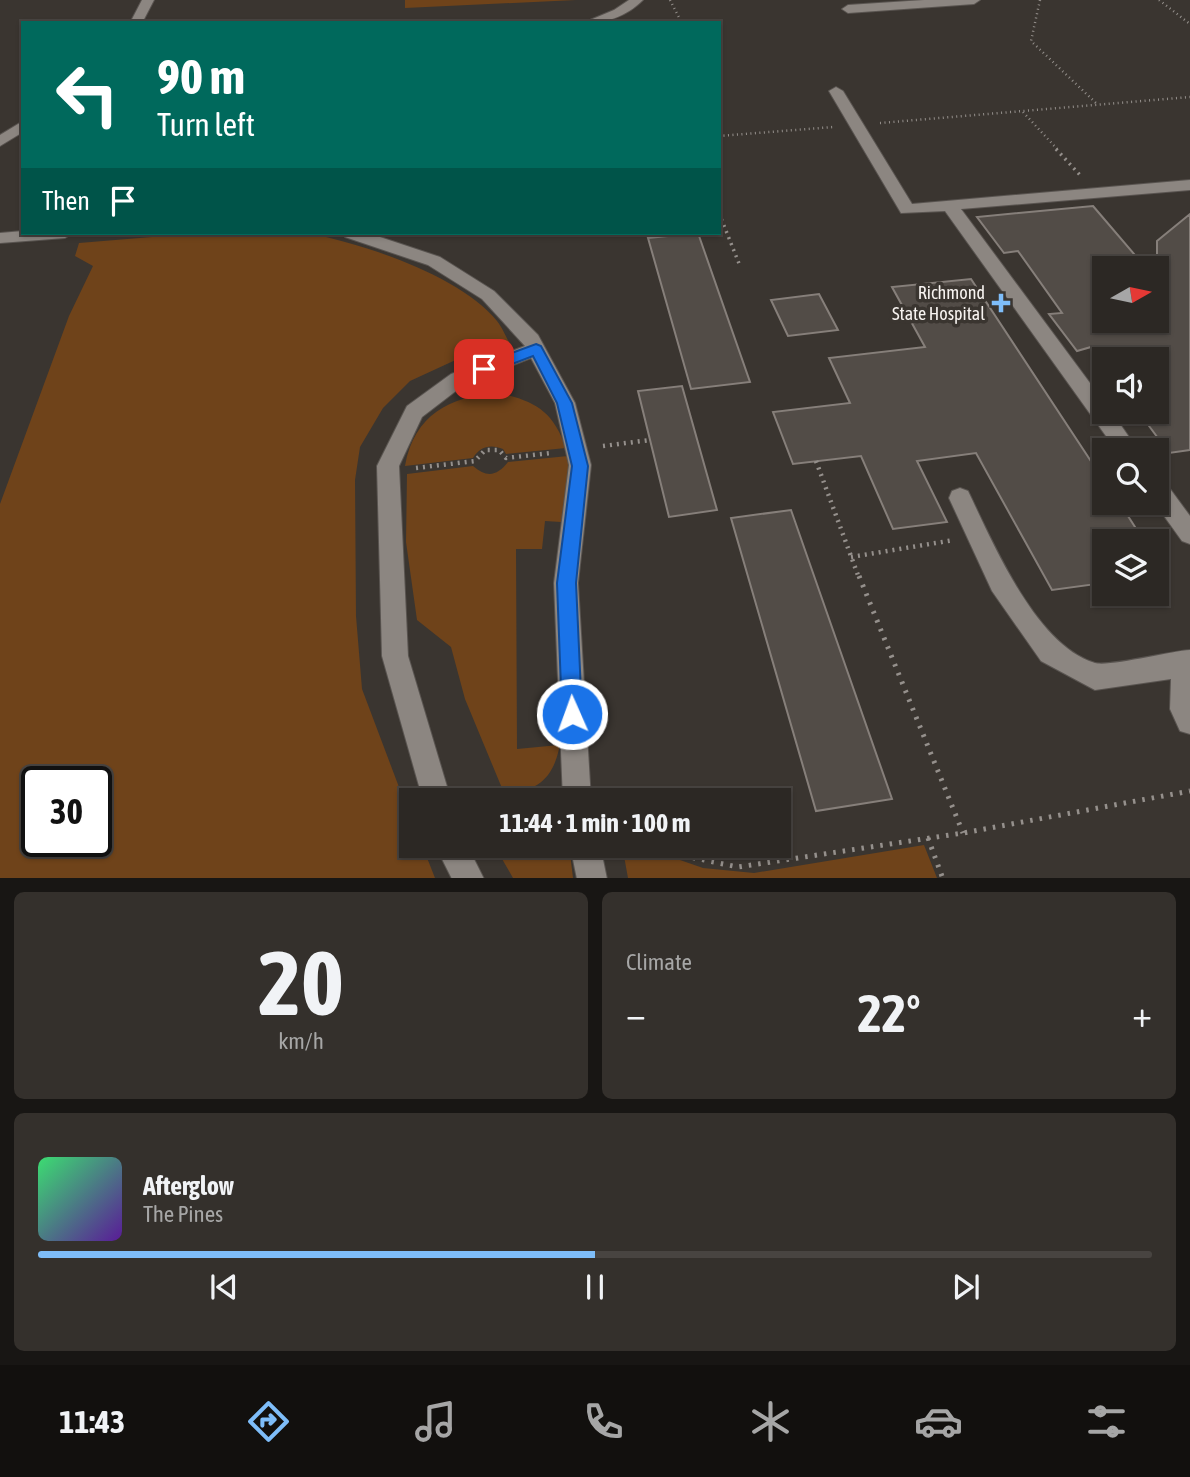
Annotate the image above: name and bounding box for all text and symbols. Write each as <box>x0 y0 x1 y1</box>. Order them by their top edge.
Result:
text: 90 m <box>157 48 245 104</box>
icon: left <box>42 49 133 140</box>
text: Turn left <box>157 106 255 143</box>
icon: arrive <box>104 182 142 220</box>
text: Then <box>42 186 90 216</box>
north arrow <box>1092 256 1169 332</box>
map controls <box>1092 256 1169 606</box>
place label: Richmond State Hospital <box>892 282 985 324</box>
marker: Richmond State Hospital <box>991 293 1011 313</box>
pin <box>454 339 514 399</box>
button: sound <box>1092 347 1169 424</box>
icon: arrive <box>465 350 503 388</box>
button: search <box>1092 438 1169 515</box>
button: layers <box>1092 529 1169 606</box>
position arrow <box>535 677 609 751</box>
speed limit sign: 30 <box>21 766 112 857</box>
text: 11:44 · 1 min · 100 m <box>500 808 690 838</box>
text: 20 <box>258 930 344 1034</box>
text: Climate <box>626 949 692 975</box>
text: 22° <box>857 983 921 1043</box>
text: − <box>626 992 646 1035</box>
text: + <box>1132 992 1152 1035</box>
text: km/h <box>278 1028 324 1054</box>
text: Afterglow <box>143 1171 234 1201</box>
text: The Pines <box>143 1201 223 1227</box>
icon: previous <box>205 1268 243 1306</box>
icon: pause <box>576 1268 614 1306</box>
icon: next <box>947 1268 985 1306</box>
icon: directions <box>244 1397 293 1446</box>
icon: music <box>411 1397 460 1446</box>
icon: phone <box>579 1397 628 1446</box>
icon: climate <box>746 1397 795 1446</box>
icon: car <box>914 1397 963 1446</box>
icon: filters <box>1082 1397 1131 1446</box>
text: 11:43 <box>59 1403 125 1440</box>

